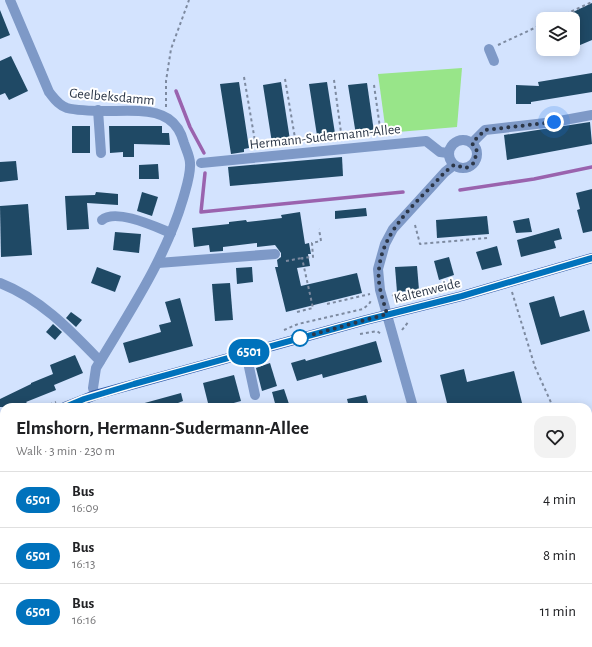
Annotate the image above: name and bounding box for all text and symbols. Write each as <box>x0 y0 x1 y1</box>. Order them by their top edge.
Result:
map controls <box>536 12 580 56</box>
button: layers <box>536 12 580 56</box>
street label: Geelbeksdamm <box>69 86 155 108</box>
your location <box>544 112 564 132</box>
street label: Hermann-Sudermann-Allee <box>249 122 401 152</box>
street label: Kaltenweide <box>393 276 462 306</box>
unlabelled marker <box>291 329 309 347</box>
line badge: 6501 <box>221 339 277 365</box>
text: 6501 <box>236 345 262 359</box>
button: heart <box>534 416 576 458</box>
text: Elmshorn, Hermann-Sudermann-Allee <box>16 419 309 438</box>
text: Walk · 3 min · 230 m <box>16 445 115 458</box>
text: Bus <box>72 484 94 499</box>
text: 4 min <box>543 492 576 507</box>
text: 6501 <box>25 493 51 507</box>
text: 16:09 <box>72 502 99 515</box>
text: Bus <box>72 540 94 555</box>
text: 8 min <box>543 548 576 563</box>
text: 6501 <box>25 549 51 563</box>
text: 16:13 <box>72 558 95 571</box>
text: Bus <box>72 596 94 611</box>
text: 11 min <box>540 604 576 619</box>
text: 6501 <box>25 605 51 619</box>
text: 16:16 <box>72 614 96 627</box>

